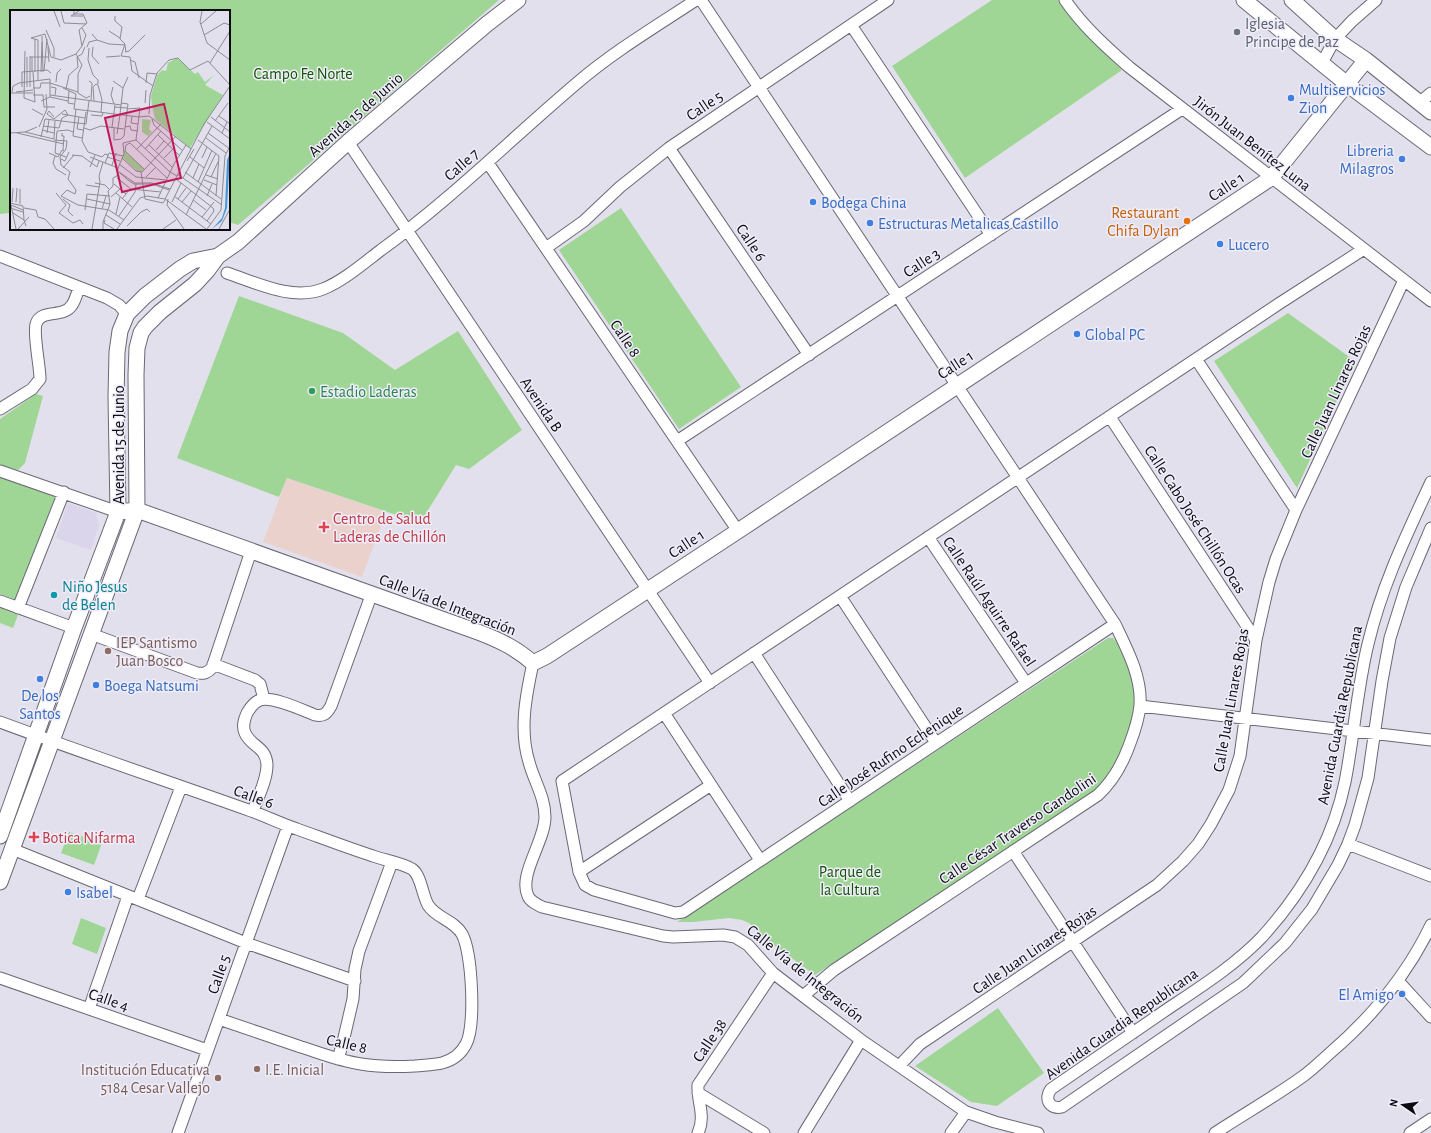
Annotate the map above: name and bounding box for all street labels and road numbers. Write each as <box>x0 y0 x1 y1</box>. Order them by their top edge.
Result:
street label: Avenida 15 de Junio <box>305 70 406 160</box>
street label: Calle 5 <box>683 88 726 124</box>
street label: Jirón Juan Benítez Luna <box>1191 93 1314 194</box>
street label: Calle 7 <box>441 145 482 184</box>
street label: Calle 1 <box>1206 169 1247 204</box>
street label: Calle 6 <box>733 221 769 264</box>
street label: Calle 3 <box>900 245 943 281</box>
street label: Calle 8 <box>607 317 643 360</box>
street label: Calle Juan Linares Rojas <box>1298 322 1375 461</box>
street label: Calle 1 <box>935 347 976 382</box>
street label: Avenida B <box>517 374 565 435</box>
street label: Avenida 15 de Junio <box>111 385 127 505</box>
street label: Calle Cabo José Chillón Ocas <box>1141 443 1249 597</box>
street label: Calle 1 <box>666 526 707 561</box>
street label: Calle Raúl Aguirre Rafael <box>940 534 1039 669</box>
street label: Calle Vía de Integración <box>377 571 518 638</box>
street label: Avenida Guardia Republicana <box>1315 624 1365 806</box>
street label: Calle Juan Linares Rojas <box>1210 627 1252 773</box>
street label: Calle José Rufino Echenique <box>815 701 966 810</box>
street label: Calle César Traverso Gandolini <box>936 770 1099 887</box>
street label: Calle 6 <box>232 782 276 811</box>
street label: Calle Juan Linares Rojas <box>970 902 1100 998</box>
street label: Calle Vía de Integración <box>744 922 867 1026</box>
street label: Calle 5 <box>205 953 233 996</box>
street label: Avenida Guardia Republicana <box>1042 965 1201 1083</box>
street label: Calle 4 <box>87 986 131 1014</box>
street label: Calle 38 <box>690 1016 730 1065</box>
street label: Calle 8 <box>325 1032 369 1056</box>

